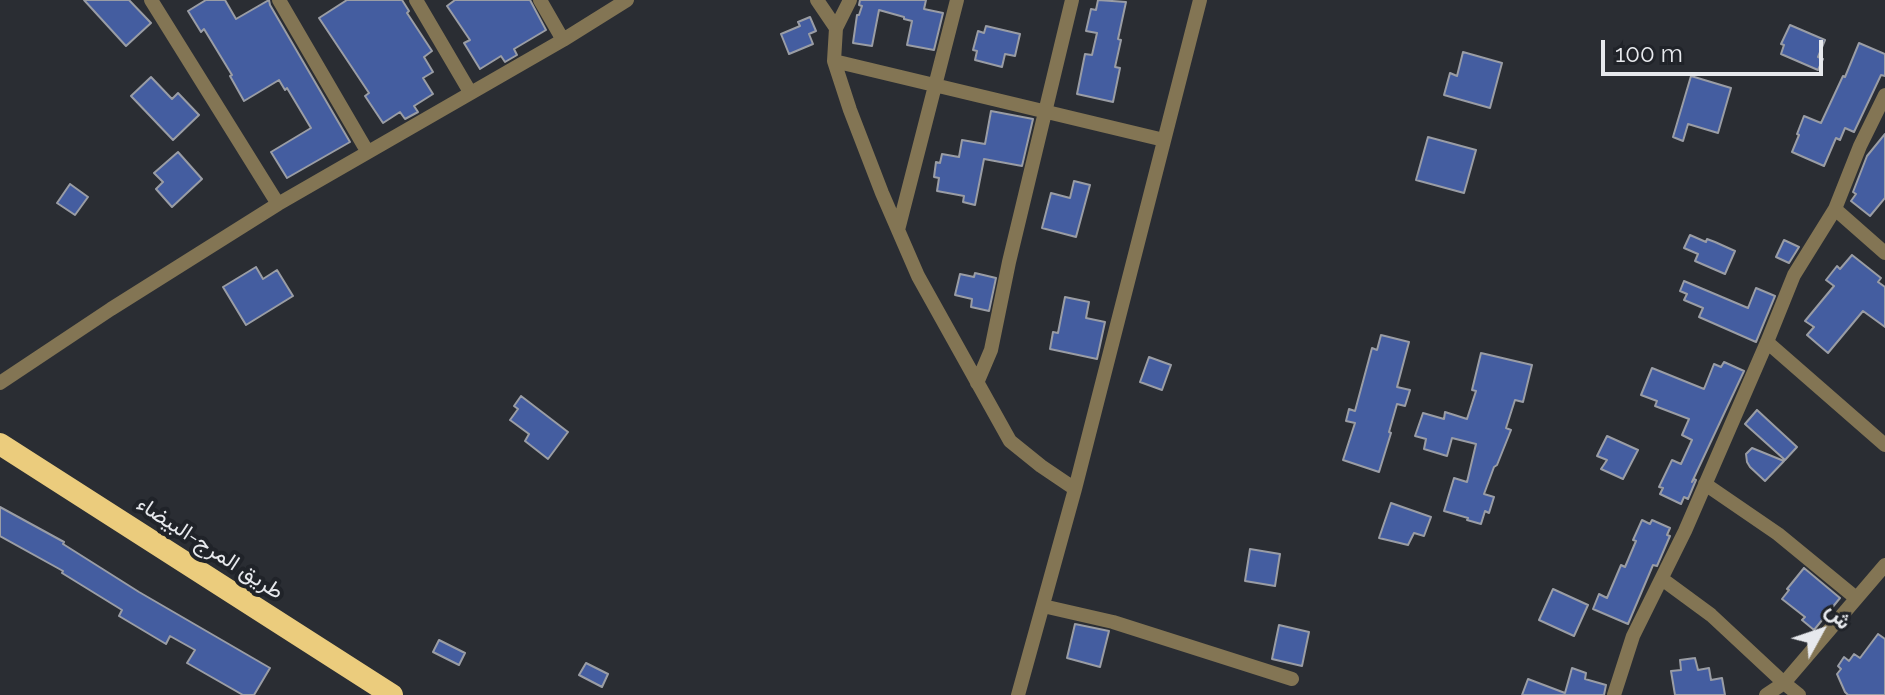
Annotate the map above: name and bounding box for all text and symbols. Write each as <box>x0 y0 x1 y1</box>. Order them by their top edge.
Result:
scale bar <box>1605 24 1827 74</box>
text: 100 m <box>1615 39 1683 68</box>
street label: طريق المرج-البيضاء <box>132 491 288 605</box>
north arrow <box>1781 591 1861 671</box>
text: ش <box>1821 597 1858 634</box>

